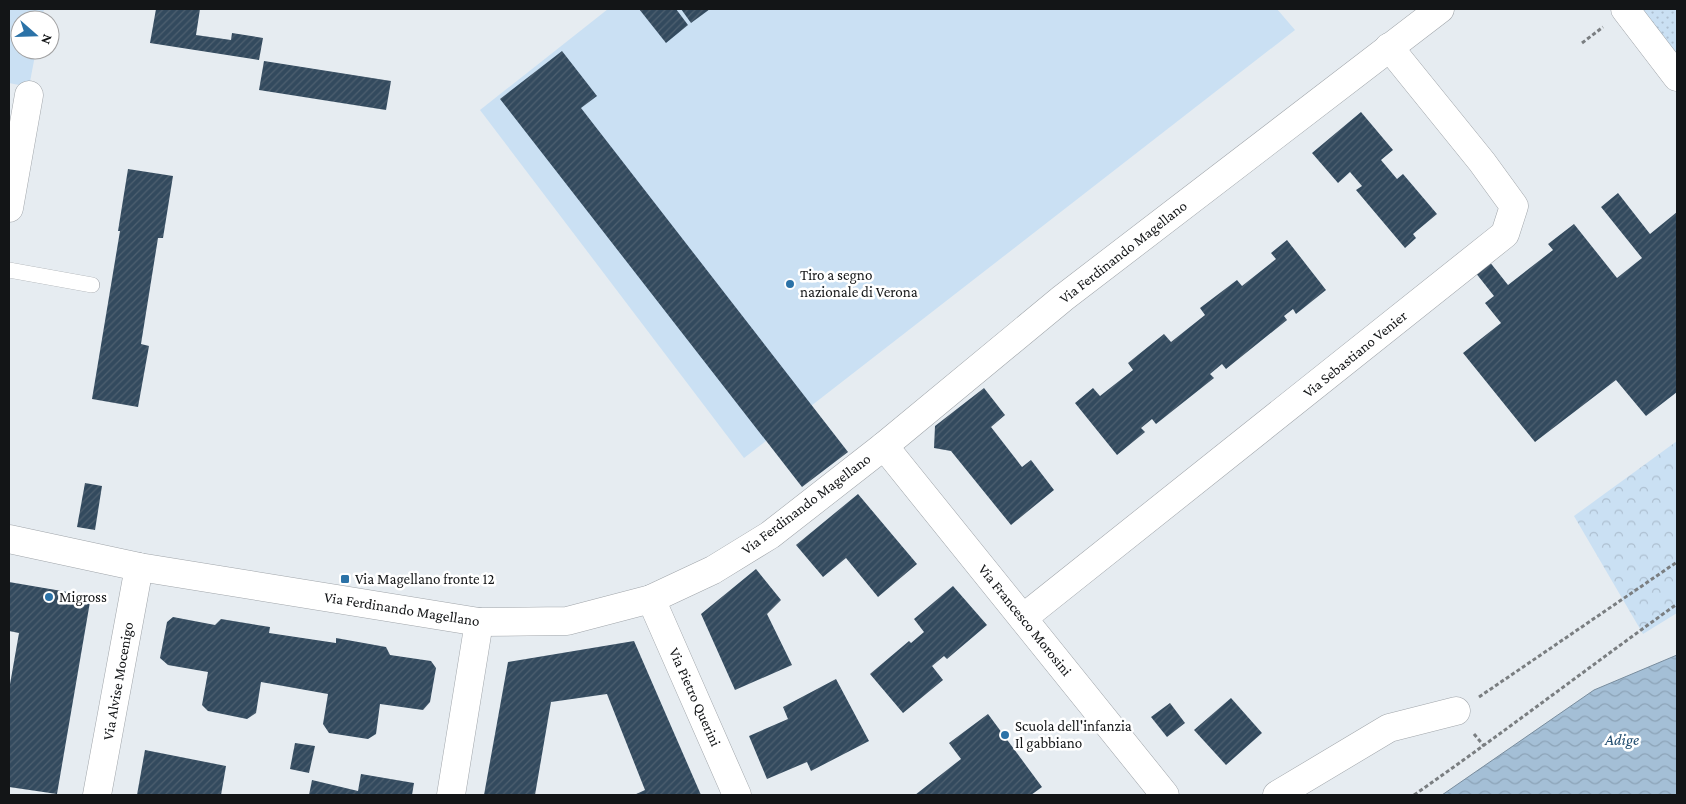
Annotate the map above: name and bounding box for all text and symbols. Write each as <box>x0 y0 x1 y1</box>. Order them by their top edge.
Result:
north arrow <box>10 10 60 60</box>
text: N <box>38 32 56 47</box>
street label: Via Ferdinando Magellano <box>1056 197 1190 307</box>
place label: Tiro a segno nazionale di Verona <box>800 267 918 300</box>
marker: Tiro a segno nazionale di Verona <box>784 278 796 290</box>
street label: Via Sebastiano Venier <box>1300 307 1411 401</box>
street label: Via Ferdinando Magellano <box>738 450 874 558</box>
street label: Via Francesco Morosini <box>975 561 1075 679</box>
place label: Via Magellano fronte 12 <box>355 571 495 588</box>
marker: Via Magellano fronte 12 <box>339 573 351 585</box>
place label: Migross <box>59 589 107 606</box>
street label: Via Ferdinando Magellano <box>323 589 481 630</box>
marker: Migross <box>43 591 55 603</box>
street label: Via Alvise Mocenigo <box>100 621 137 742</box>
street label: Via Pietro Querini <box>666 645 724 749</box>
place label: Scuola dell'infanzia Il gabbiano <box>1015 718 1132 752</box>
marker: Scuola dell'infanzia Il gabbiano <box>999 729 1011 741</box>
water label: Adige <box>1604 731 1639 749</box>

